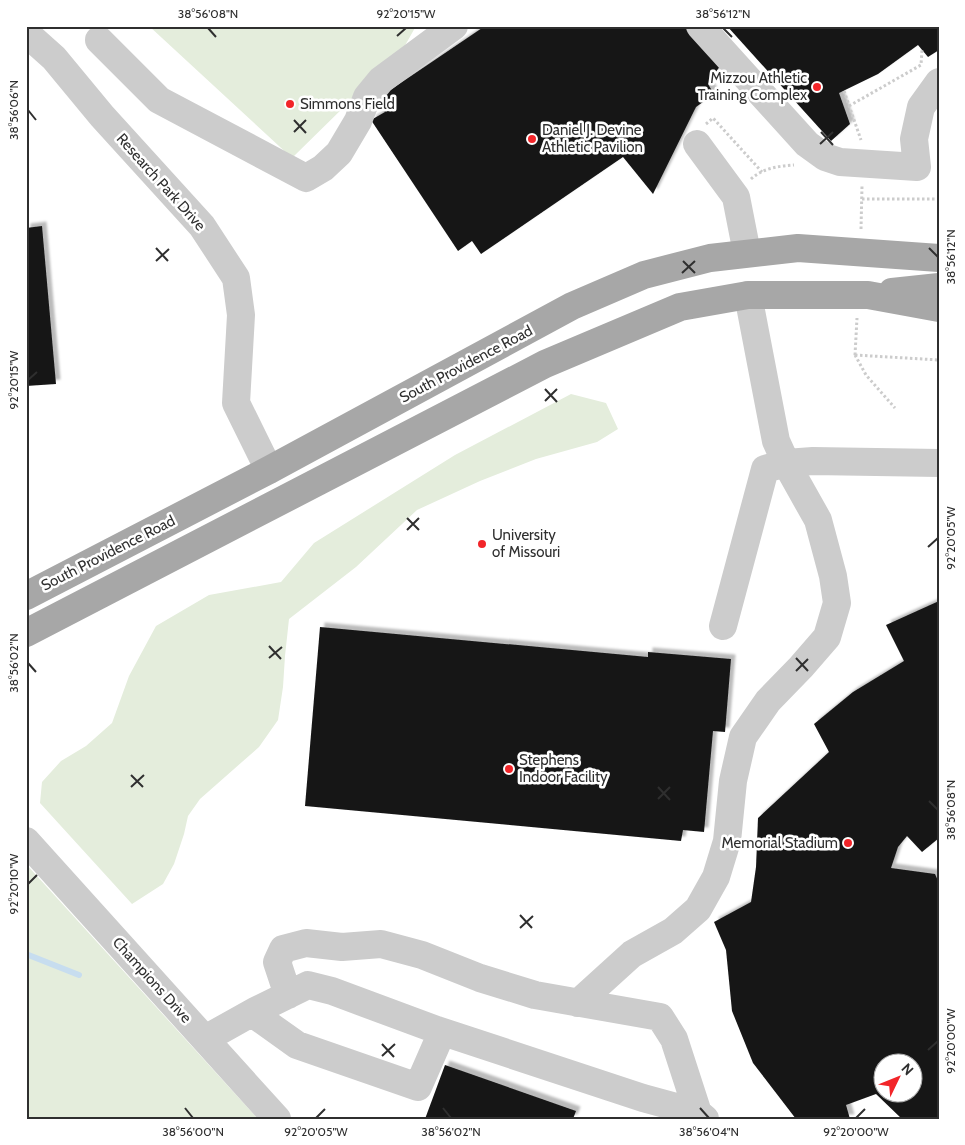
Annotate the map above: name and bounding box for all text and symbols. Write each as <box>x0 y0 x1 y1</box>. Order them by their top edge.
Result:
text: 38°56'08"N <box>178 6 238 21</box>
text: 92°20'15"W <box>377 6 436 21</box>
text: 38°56'12"N <box>695 6 751 21</box>
place label: Mizzou Athletic Training Complex <box>698 69 807 104</box>
text: 38°56'06"N <box>6 80 21 140</box>
marker: Mizzou Athletic Training Complex <box>811 81 823 93</box>
place label: Simmons Field <box>300 95 395 113</box>
marker: Simmons Field <box>284 98 296 110</box>
place label: Daniel J. Devine Athletic Pavilion <box>542 121 643 156</box>
street label: Research Park Drive <box>113 130 210 234</box>
marker: Daniel J. Devine Athletic Pavilion <box>526 133 538 145</box>
text: 38°56'12"N <box>943 229 958 285</box>
street label: South Providence Road <box>397 321 535 407</box>
text: 92°20'15"W <box>6 350 21 409</box>
text: 92°20'05"W <box>943 506 958 570</box>
street label: South Providence Road <box>38 511 178 595</box>
place label: University of Missouri <box>492 526 560 561</box>
marker: University of Missouri <box>476 538 488 550</box>
text: 38°56'02"N <box>6 633 21 693</box>
place label: Stephens Indoor Facility <box>519 751 608 786</box>
marker: Stephens Indoor Facility <box>503 763 515 775</box>
text: 38°56'08"N <box>943 780 958 840</box>
place label: Memorial Stadium <box>722 834 838 852</box>
marker: Memorial Stadium <box>842 837 854 849</box>
text: 92°20'10"W <box>6 853 21 914</box>
street label: Champions Drive <box>109 933 195 1027</box>
text: 92°20'00"W <box>943 1008 958 1074</box>
north arrow <box>872 1052 922 1102</box>
text: N <box>898 1059 917 1079</box>
text: 38°56'00"N <box>162 1124 224 1139</box>
text: 92°20'05"W <box>284 1124 348 1139</box>
text: 38°56'02"N <box>421 1124 481 1139</box>
text: 38°56'04"N <box>679 1124 739 1139</box>
text: 92°20'00"W <box>823 1124 889 1139</box>

